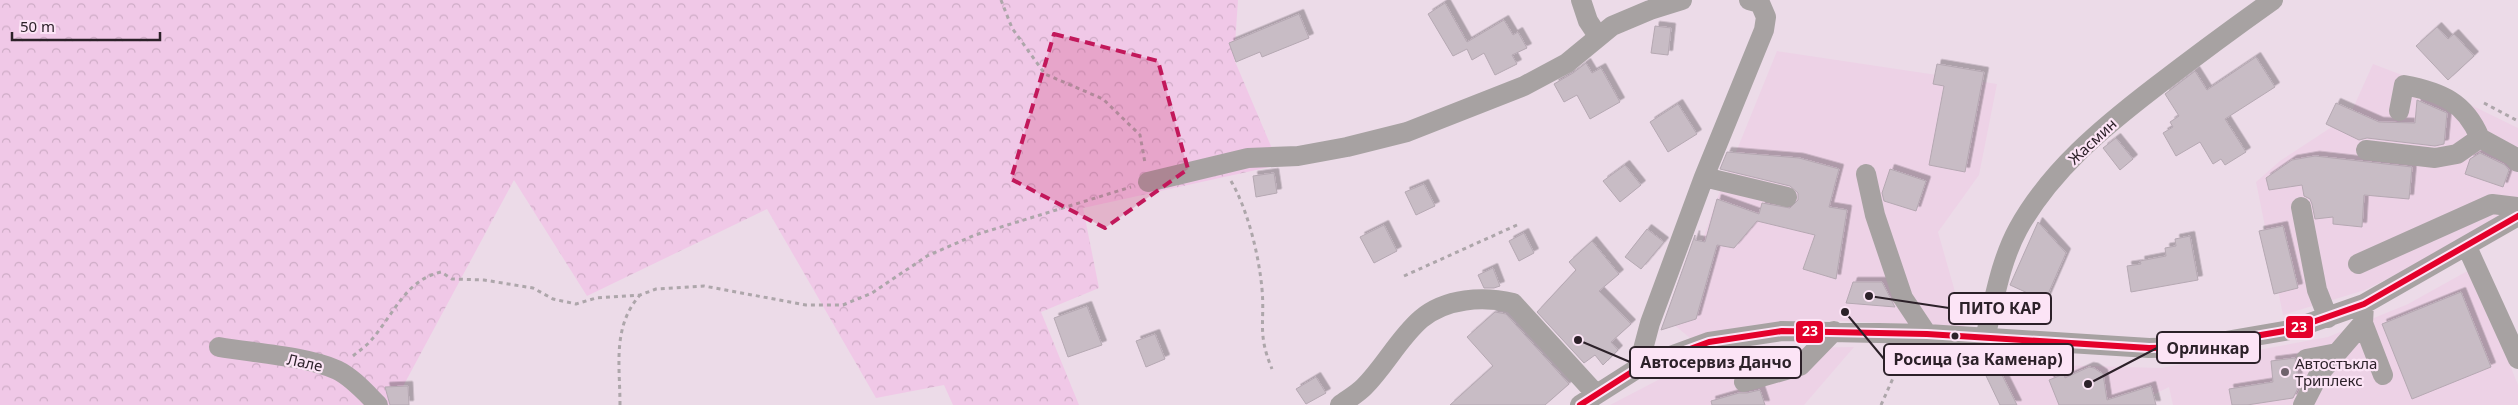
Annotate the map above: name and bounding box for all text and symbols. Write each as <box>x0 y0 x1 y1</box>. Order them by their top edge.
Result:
scale bar <box>12 10 160 42</box>
text: 50 m <box>20 16 55 36</box>
street label: Жасмин <box>2064 113 2120 169</box>
callout: ПИТО КАР <box>1949 293 2051 324</box>
text: ПИТО КАР <box>1959 297 2041 319</box>
line badge: 23 <box>2285 315 2314 339</box>
text: 23 <box>2291 317 2307 336</box>
line badge: 23 <box>1795 320 1824 344</box>
text: 23 <box>1802 321 1818 340</box>
unlabelled marker <box>1950 331 1960 341</box>
callout: Орлинкар <box>2157 332 2260 363</box>
text: Орлинкар <box>2166 337 2250 359</box>
callout: Росица (за Каменар) <box>1884 344 2073 375</box>
callout: Автосервиз Данчо <box>1630 347 1801 378</box>
street label: Лале <box>285 348 325 376</box>
text: Росица (за Каменар) <box>1893 348 2063 370</box>
text: Автосервиз Данчо <box>1640 351 1792 373</box>
place label: Автостъкла Триплекс <box>2295 353 2377 390</box>
marker: Автостъкла Триплекс <box>2279 366 2291 378</box>

